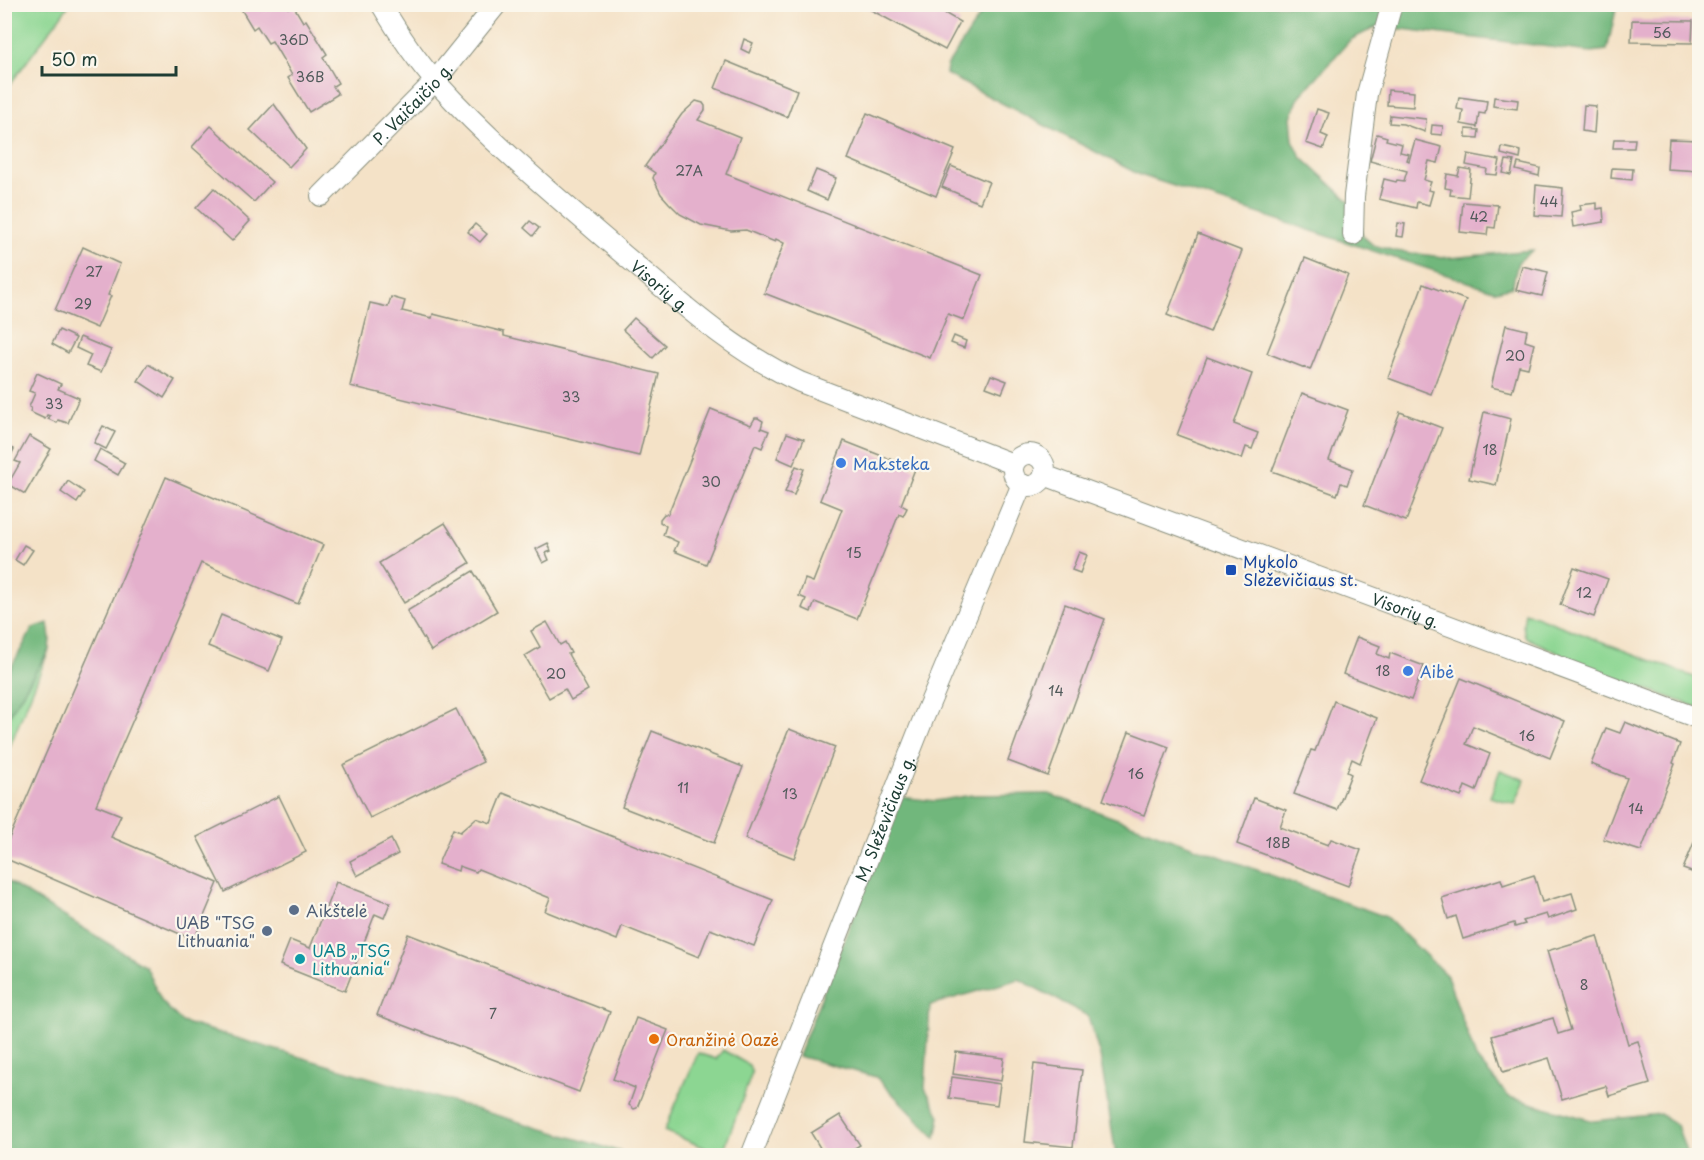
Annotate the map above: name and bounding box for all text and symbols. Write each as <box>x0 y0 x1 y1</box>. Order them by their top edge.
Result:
house number: 56 <box>1653 22 1672 43</box>
house number: 36D <box>279 29 309 50</box>
scale bar <box>42 39 176 77</box>
text: 50 m <box>51 45 98 72</box>
street label: P. Vaičaičio g. <box>367 57 458 150</box>
house number: 36B <box>296 66 324 87</box>
house number: 27A <box>675 160 703 181</box>
house number: 44 <box>1540 191 1558 212</box>
house number: 42 <box>1470 206 1488 227</box>
street label: Visorių g. <box>626 254 695 318</box>
house number: 27 <box>85 261 103 282</box>
house number: 29 <box>74 293 92 314</box>
house number: 20 <box>1505 345 1525 366</box>
house number: 33 <box>562 386 580 407</box>
house number: 33 <box>45 393 63 414</box>
house number: 18 <box>1482 439 1498 460</box>
place label: Maksteka <box>853 451 930 475</box>
marker: Maksteka <box>834 456 848 470</box>
house number: 30 <box>701 471 721 492</box>
house number: 15 <box>846 542 862 563</box>
place label: Mykolo Sleževičiaus st. <box>1243 549 1358 591</box>
marker: Mykolo Sleževičiaus st. <box>1224 563 1238 577</box>
house number: 12 <box>1576 582 1592 603</box>
street label: Visorių g. <box>1368 586 1443 633</box>
place label: Aibė <box>1420 659 1454 683</box>
house number: 18 <box>1375 660 1391 681</box>
house number: 20 <box>546 663 566 684</box>
marker: Aibė <box>1401 664 1415 678</box>
house number: 14 <box>1048 680 1064 701</box>
house number: 16 <box>1519 725 1535 746</box>
street label: M. Sleževičiaus g. <box>848 751 920 885</box>
house number: 16 <box>1128 763 1144 784</box>
house number: 11 <box>677 777 689 798</box>
house number: 13 <box>782 783 798 804</box>
house number: 14 <box>1628 798 1644 819</box>
house number: 18B <box>1266 832 1290 853</box>
place label: Aikštelė <box>306 898 368 922</box>
marker: Aikštelė <box>287 903 301 917</box>
place label: UAB "TSG Lithuania" <box>176 910 255 952</box>
marker: UAB "TSG Lithuania" <box>260 924 274 938</box>
place label: UAB „TSG Lithuania“ <box>312 938 390 980</box>
marker: UAB „TSG Lithuania“ <box>293 952 307 966</box>
house number: 8 <box>1580 974 1588 995</box>
house number: 7 <box>489 1003 497 1024</box>
place label: Oranžinė Oazė <box>666 1027 779 1051</box>
marker: Oranžinė Oazė <box>647 1032 661 1046</box>

